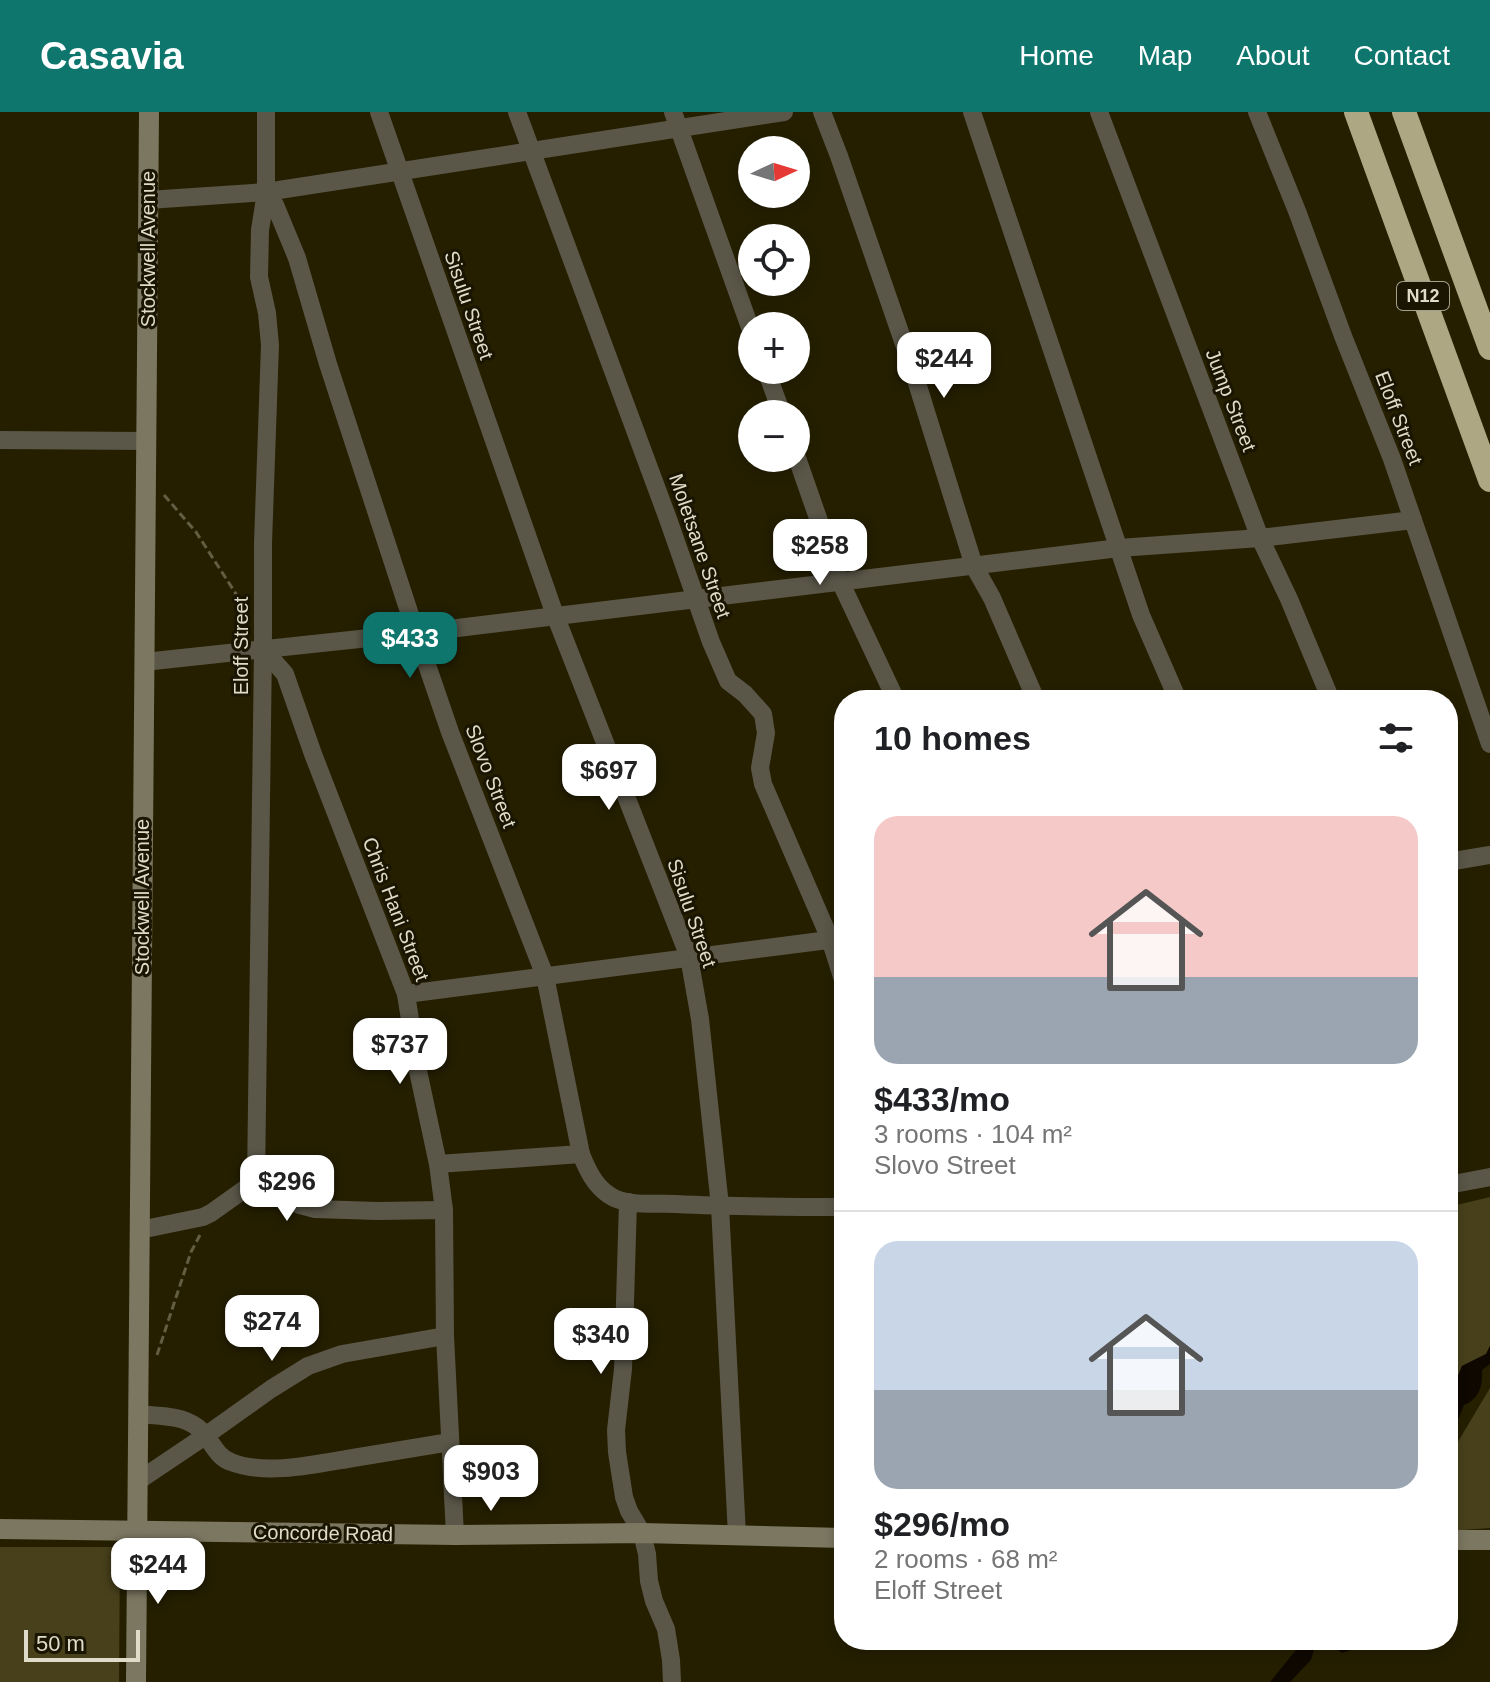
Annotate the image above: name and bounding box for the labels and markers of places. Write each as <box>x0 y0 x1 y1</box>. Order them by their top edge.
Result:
pin: $244 <box>897 332 991 400</box>
pin: $258 <box>773 519 867 587</box>
pin: $433 <box>363 612 457 680</box>
pin: $697 <box>562 744 656 812</box>
pin: $737 <box>353 1018 447 1086</box>
pin: $296 <box>240 1155 334 1223</box>
pin: $274 <box>225 1295 319 1363</box>
pin: $340 <box>554 1308 648 1376</box>
pin: $903 <box>444 1445 538 1513</box>
pin: $244 <box>111 1538 205 1606</box>

